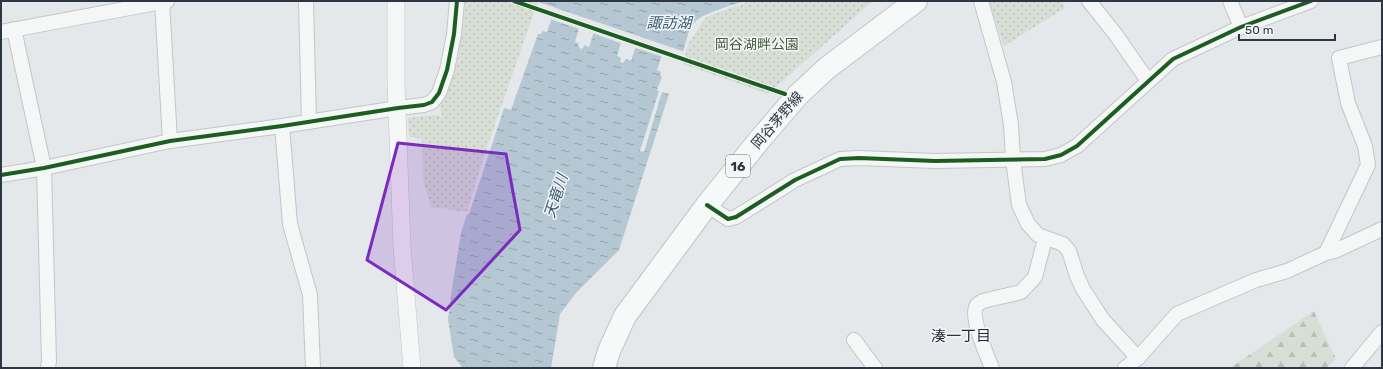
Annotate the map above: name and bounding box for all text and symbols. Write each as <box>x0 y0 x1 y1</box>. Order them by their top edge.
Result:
water label: 諏訪湖 <box>646 14 693 32</box>
scale bar <box>1239 16 1335 42</box>
text: 50 m <box>1245 23 1273 37</box>
park label: 岡谷湖畔公園 <box>715 36 799 53</box>
street label: 岡谷茅野線 <box>748 88 807 152</box>
road number: 16 <box>726 155 750 177</box>
water label: 天竜川 <box>540 170 572 220</box>
district label: 湊一丁目 <box>931 327 991 345</box>

